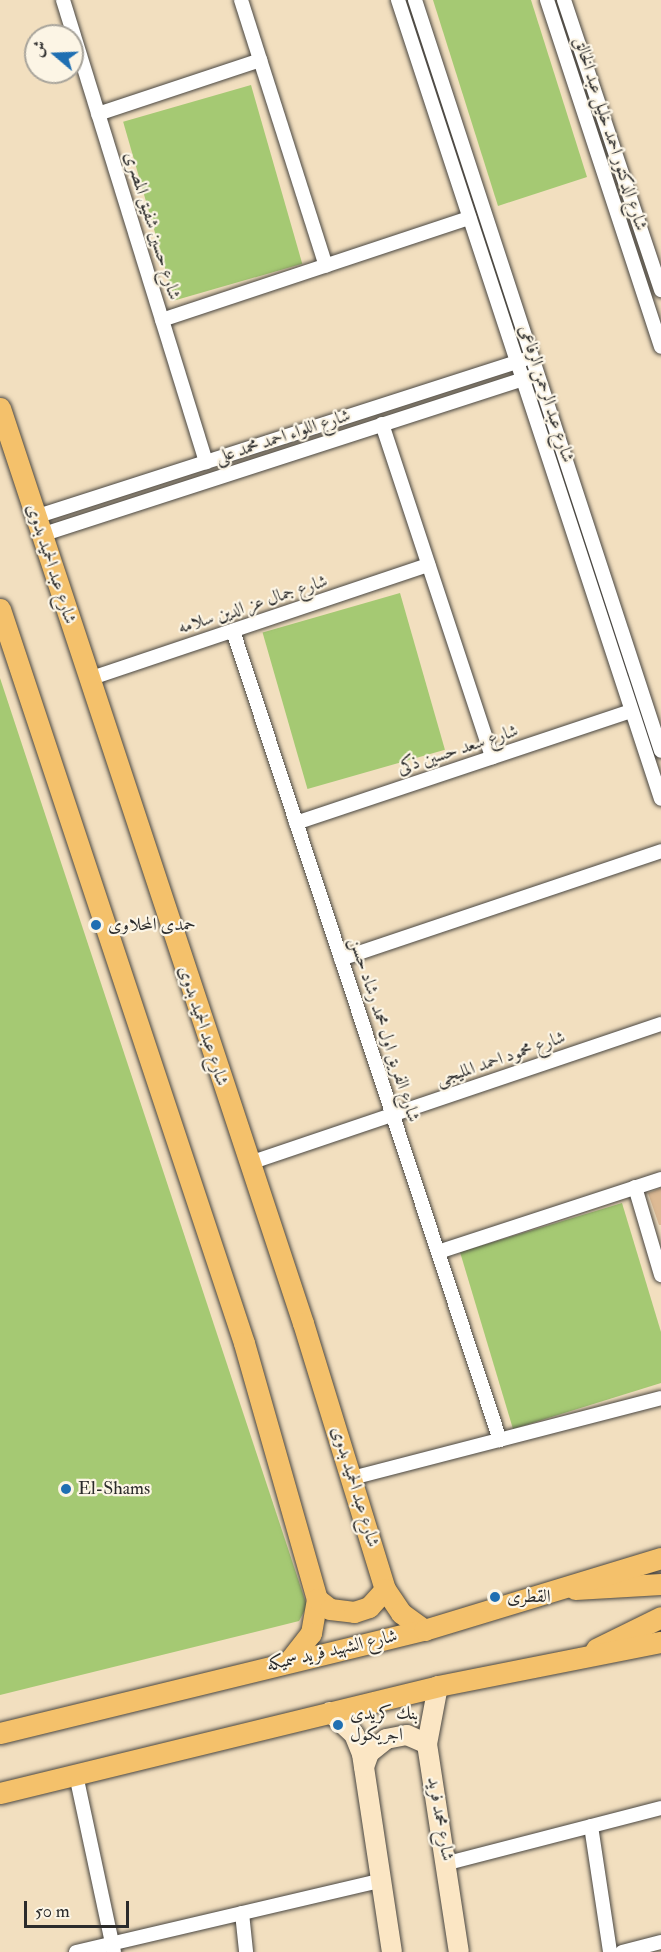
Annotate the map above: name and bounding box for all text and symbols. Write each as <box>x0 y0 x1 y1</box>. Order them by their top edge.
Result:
north arrow <box>24 24 84 84</box>
street label: شارع الدكتور احمد خليل عبد الخالق <box>568 34 652 234</box>
text: ش <box>27 38 51 60</box>
street label: شارع حسين شفيق المصرى <box>119 149 185 303</box>
street label: شارع عبد الرحمن الرفاعى <box>514 323 578 465</box>
street label: شارع اللواء احمد محمد على <box>213 405 353 469</box>
street label: شارع عبد الحميد بدوى <box>21 501 81 627</box>
street label: شارع جمال عز الدين سلامه <box>175 571 331 639</box>
street label: شارع سعد حسين ذكى <box>395 720 521 780</box>
place label: حمدى المحلاوى <box>108 914 196 936</box>
marker: حمدى المحلاوى <box>89 918 103 932</box>
street label: شارع الفريق اول محمد رشاد حسن <box>344 935 424 1125</box>
street label: شارع عبد الحميد بدوى <box>173 963 233 1089</box>
street label: شارع محمود احمد المليجى <box>434 1027 568 1091</box>
street label: شارع عبد الحميد بدوى <box>326 1424 384 1550</box>
place label: El-Shams <box>78 1478 150 1500</box>
marker: El-Shams <box>59 1482 73 1496</box>
place label: القطرى <box>507 1586 551 1608</box>
marker: القطرى <box>488 1590 502 1604</box>
street label: شارع الشهيد فريد سميكه <box>264 1625 400 1677</box>
place label: بنك كريدى اجريكول <box>350 1704 418 1746</box>
marker: بنك كريدى اجريكول <box>331 1718 345 1732</box>
street label: شارع محمد فريد <box>422 1775 458 1863</box>
scale bar <box>27 1889 132 1927</box>
text: 50 m <box>35 1900 70 1923</box>

